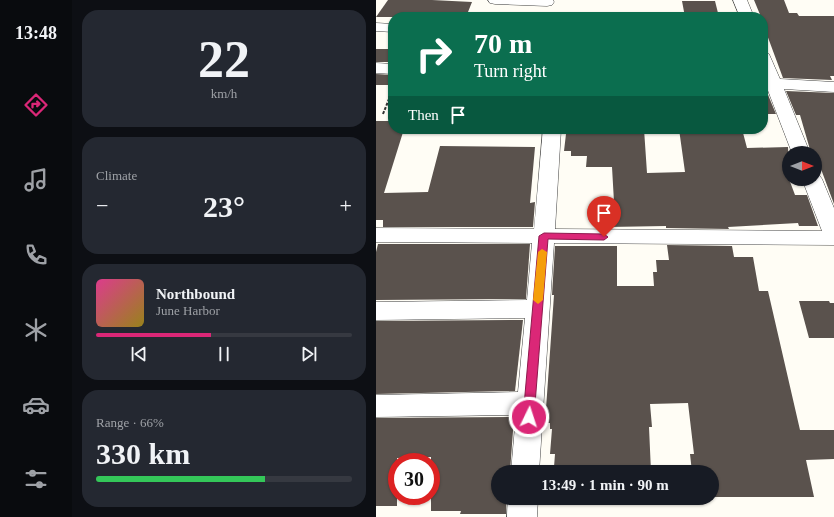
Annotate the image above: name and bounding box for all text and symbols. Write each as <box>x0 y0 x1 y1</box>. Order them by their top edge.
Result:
text: 13:48 <box>15 23 57 43</box>
icon: right <box>408 28 460 80</box>
text: 70 m <box>474 28 532 59</box>
text: 22 <box>198 31 250 88</box>
text: Turn right <box>474 61 547 81</box>
text: km/h <box>211 86 237 101</box>
icon: directions <box>22 91 50 119</box>
icon: arrive <box>447 104 469 126</box>
text: Then <box>408 107 439 123</box>
north arrow <box>782 146 822 186</box>
map controls <box>782 146 822 186</box>
icon: music <box>22 166 50 194</box>
text: Climate <box>96 168 137 183</box>
text: 23° <box>203 190 245 223</box>
text: − <box>96 193 108 218</box>
text: + <box>340 193 352 218</box>
pin <box>587 196 621 237</box>
icon: arrive <box>593 202 615 224</box>
icon: phone <box>22 241 50 269</box>
text: Northbound <box>156 286 235 302</box>
text: June Harbor <box>156 303 220 318</box>
icon: climate <box>22 316 50 344</box>
icon: previous <box>128 343 150 365</box>
icon: pause <box>213 343 235 365</box>
icon: next <box>298 343 320 365</box>
icon: car <box>22 391 50 419</box>
position arrow <box>508 396 550 438</box>
text: Range · 66% <box>96 415 164 430</box>
text: 330 km <box>96 437 190 470</box>
speed limit sign: 30 <box>388 453 440 505</box>
icon: filters <box>22 465 50 493</box>
text: 13:49 · 1 min · 90 m <box>541 477 669 493</box>

